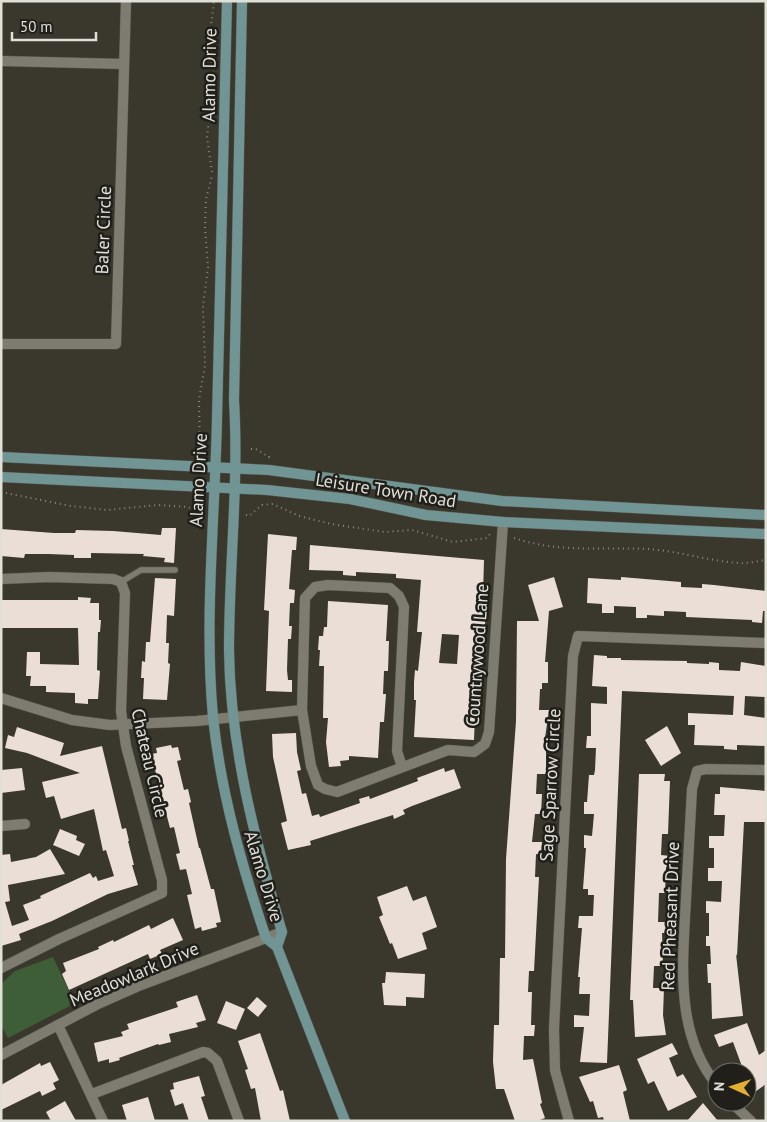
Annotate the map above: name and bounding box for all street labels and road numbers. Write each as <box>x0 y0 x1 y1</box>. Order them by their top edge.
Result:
street label: Alamo Drive <box>197 28 221 122</box>
street label: Baler Circle <box>90 185 116 275</box>
street label: Alamo Drive <box>184 432 212 528</box>
street label: Leisure Town Road <box>314 468 458 512</box>
street label: Countrywood Lane <box>461 583 493 727</box>
street label: Chateau Circle <box>126 706 174 820</box>
street label: Sage Sparrow Circle <box>535 708 565 862</box>
street label: Alamo Drive <box>239 828 289 924</box>
street label: Red Pheasant Drive <box>656 841 684 991</box>
street label: Meadowlark Drive <box>66 936 202 1012</box>

